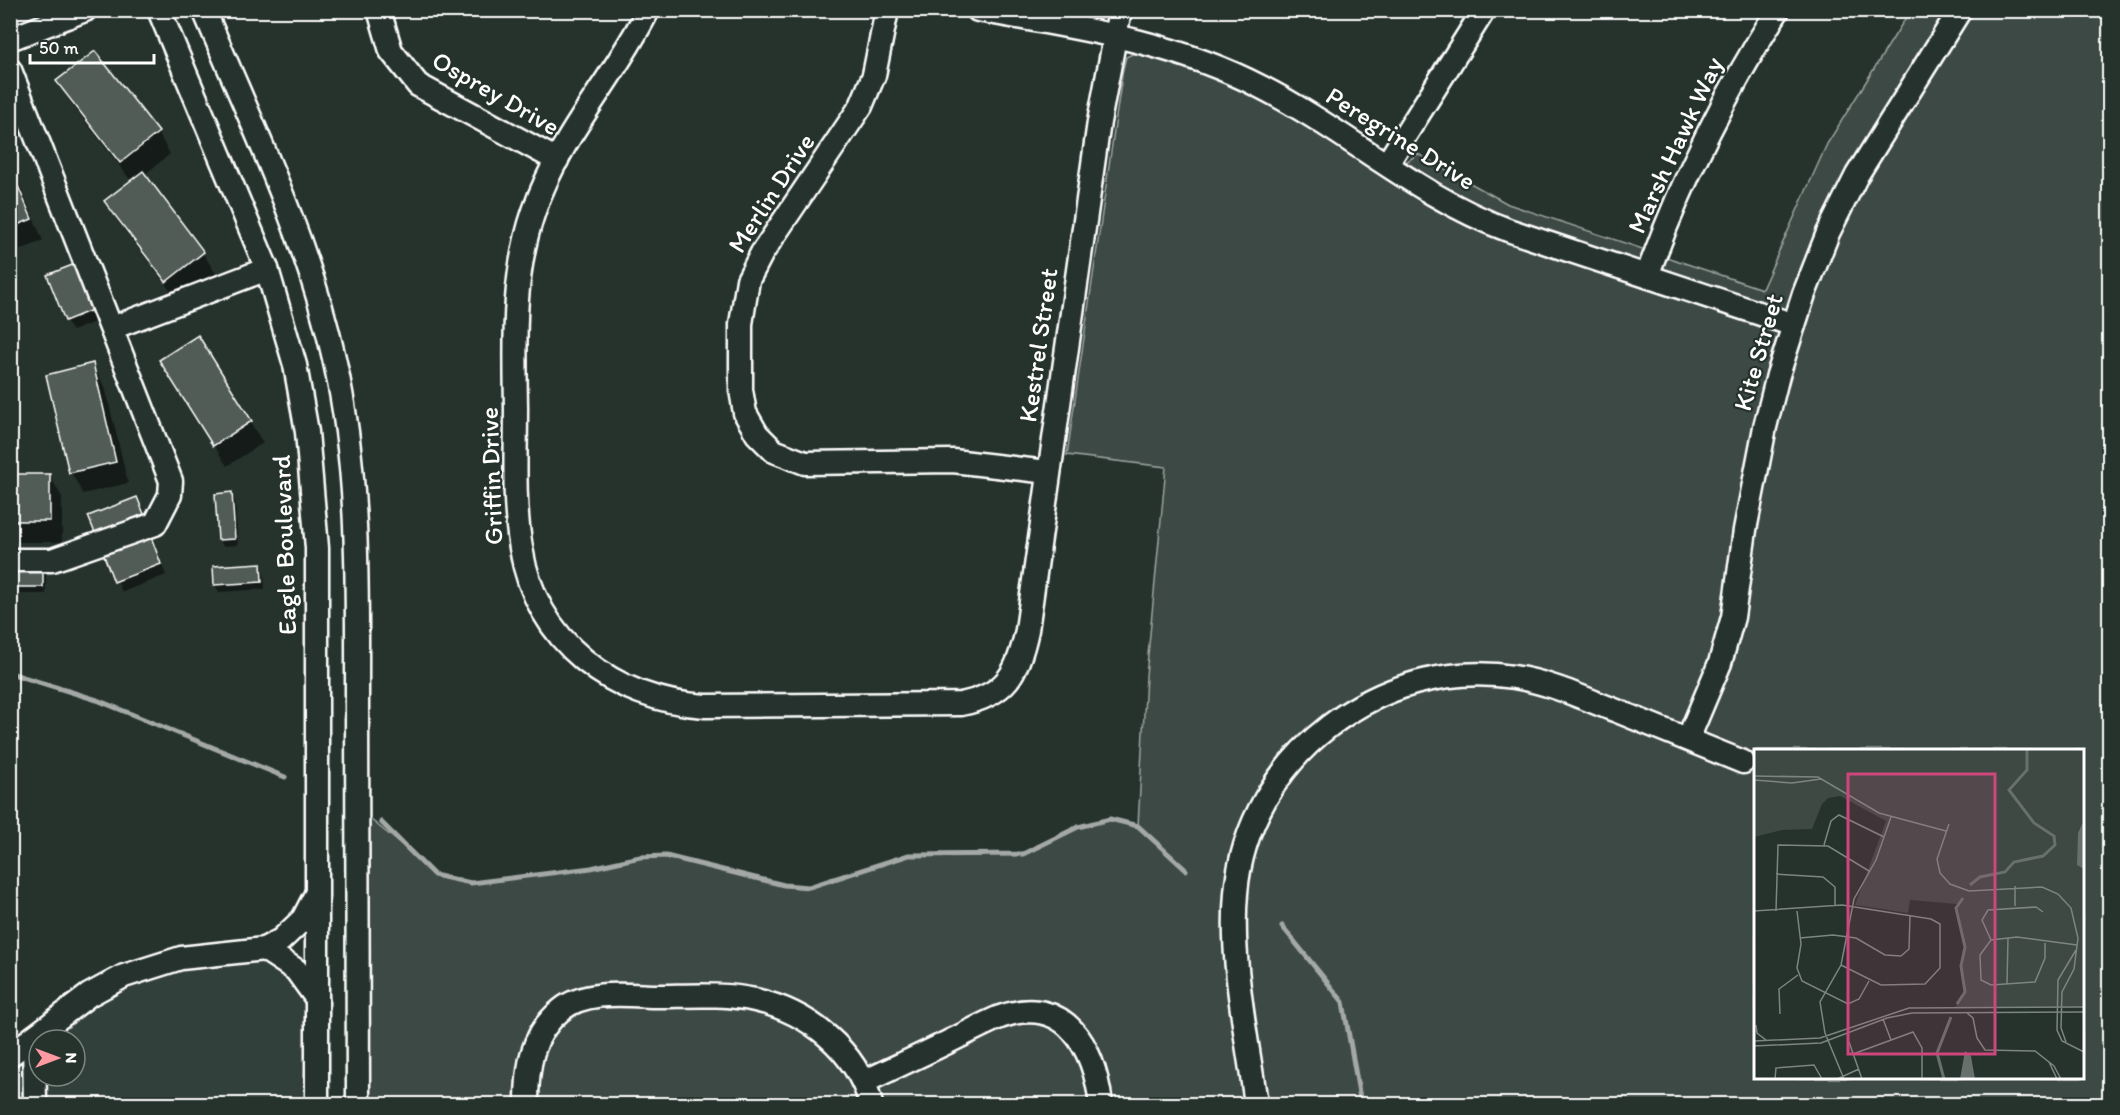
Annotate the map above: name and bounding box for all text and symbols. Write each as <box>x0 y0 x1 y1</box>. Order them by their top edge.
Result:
scale bar <box>30 27 154 65</box>
text: 50 m <box>39 37 79 59</box>
street label: Osprey Drive <box>426 44 566 142</box>
street label: Marsh Hawk Way <box>1620 52 1730 238</box>
street label: Peregrine Drive <box>1320 79 1482 197</box>
street label: Merlin Drive <box>720 127 822 259</box>
street label: Kestrel Street <box>1011 266 1065 424</box>
street label: Kite Street <box>1726 289 1790 414</box>
street label: Griffin Drive <box>473 406 509 546</box>
street label: Eagle Boulevard <box>265 454 303 636</box>
inset map <box>1754 749 2084 1079</box>
north arrow <box>27 1028 87 1088</box>
text: N <box>62 1053 81 1063</box>

